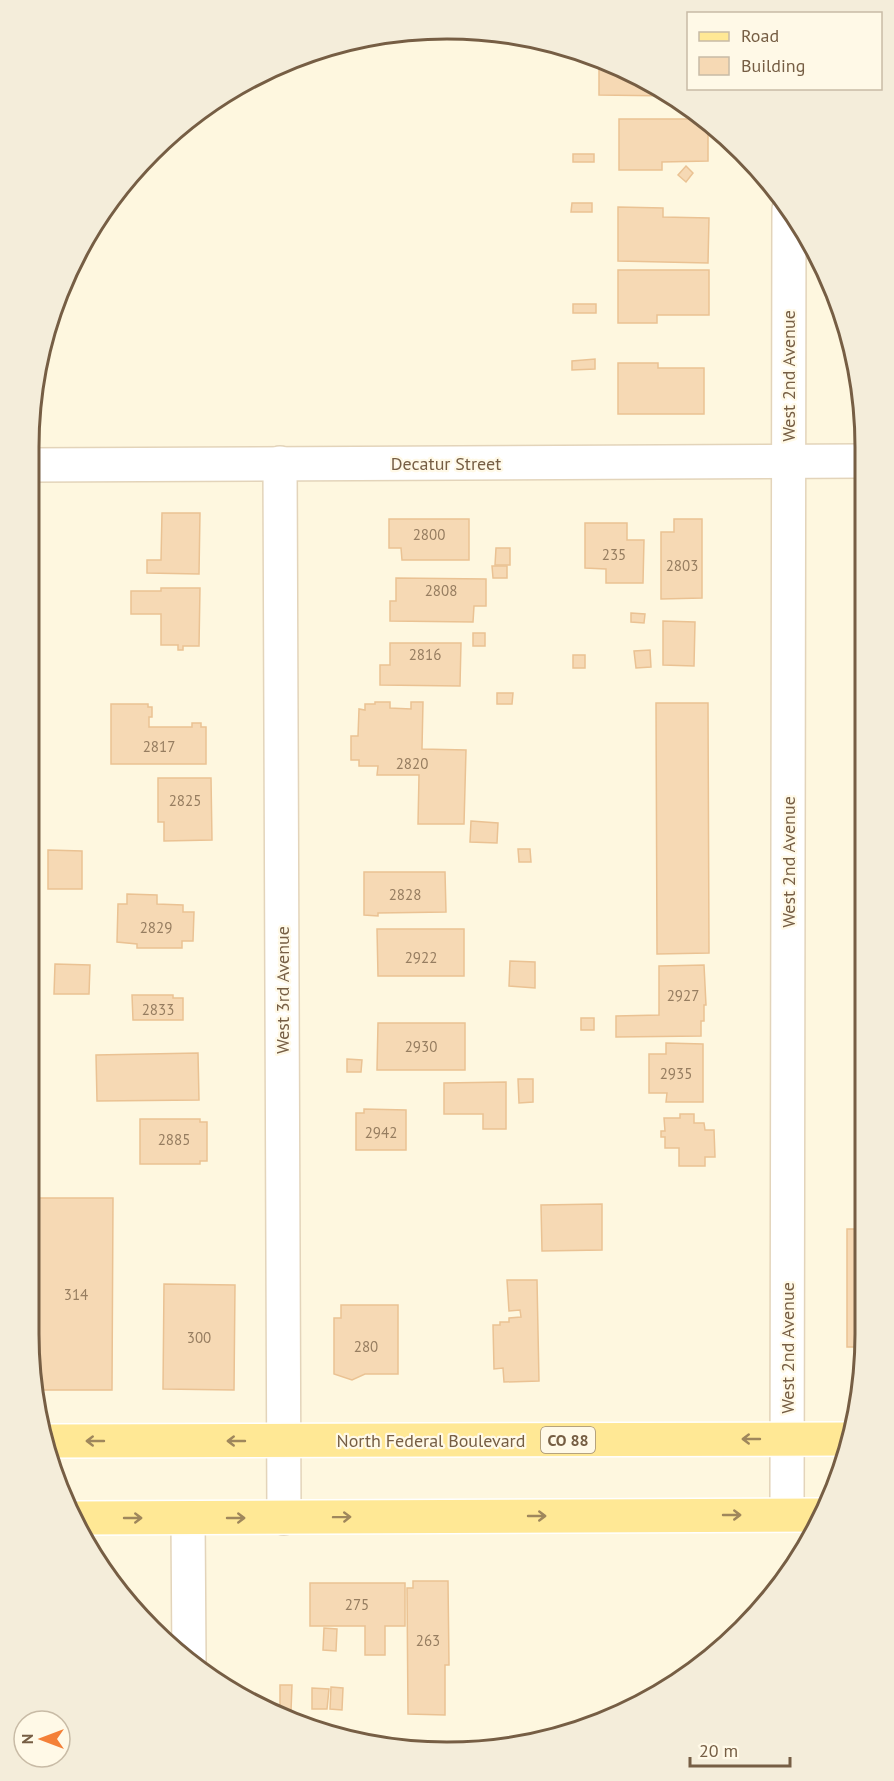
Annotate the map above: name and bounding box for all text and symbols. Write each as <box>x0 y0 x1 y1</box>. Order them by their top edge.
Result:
legend <box>687 12 882 90</box>
text: Road <box>741 24 779 47</box>
text: Building <box>741 54 805 77</box>
street label: West 2nd Avenue <box>777 310 800 442</box>
street label: Decatur Street <box>391 452 501 475</box>
house number: 2800 <box>413 525 445 544</box>
house number: 235 <box>602 545 626 564</box>
house number: 2803 <box>666 556 698 575</box>
house number: 2808 <box>425 581 457 600</box>
house number: 2816 <box>409 645 441 664</box>
house number: 2817 <box>143 737 175 756</box>
house number: 2820 <box>396 754 428 773</box>
house number: 2825 <box>169 791 201 810</box>
street label: West 2nd Avenue <box>777 796 800 928</box>
house number: 2828 <box>389 885 421 904</box>
house number: 2829 <box>140 918 172 937</box>
street label: West 3rd Avenue <box>271 926 294 1054</box>
house number: 2922 <box>405 948 437 967</box>
house number: 2927 <box>667 986 699 1005</box>
house number: 2833 <box>142 1000 174 1019</box>
house number: 2930 <box>405 1037 437 1056</box>
house number: 2935 <box>660 1064 692 1083</box>
house number: 2942 <box>365 1123 397 1142</box>
house number: 2885 <box>158 1130 190 1149</box>
street label: West 2nd Avenue <box>776 1282 799 1414</box>
house number: 314 <box>64 1285 88 1304</box>
house number: 300 <box>187 1328 211 1347</box>
house number: 280 <box>354 1337 378 1356</box>
road number: CO 88 <box>541 1427 595 1453</box>
street label: North Federal Boulevard <box>337 1429 525 1452</box>
one-way arrow <box>742 1433 762 1445</box>
one-way arrow <box>86 1435 106 1447</box>
one-way arrow <box>227 1435 247 1447</box>
one-way arrow <box>722 1509 741 1521</box>
one-way arrow <box>527 1510 547 1522</box>
one-way arrow <box>332 1511 352 1523</box>
one-way arrow <box>122 1512 142 1524</box>
one-way arrow <box>225 1512 245 1524</box>
house number: 275 <box>345 1595 369 1614</box>
house number: 263 <box>416 1631 440 1650</box>
north arrow <box>12 1709 72 1769</box>
scale bar <box>690 1730 790 1768</box>
text: N <box>17 1734 37 1744</box>
text: 20 m <box>699 1739 738 1762</box>

